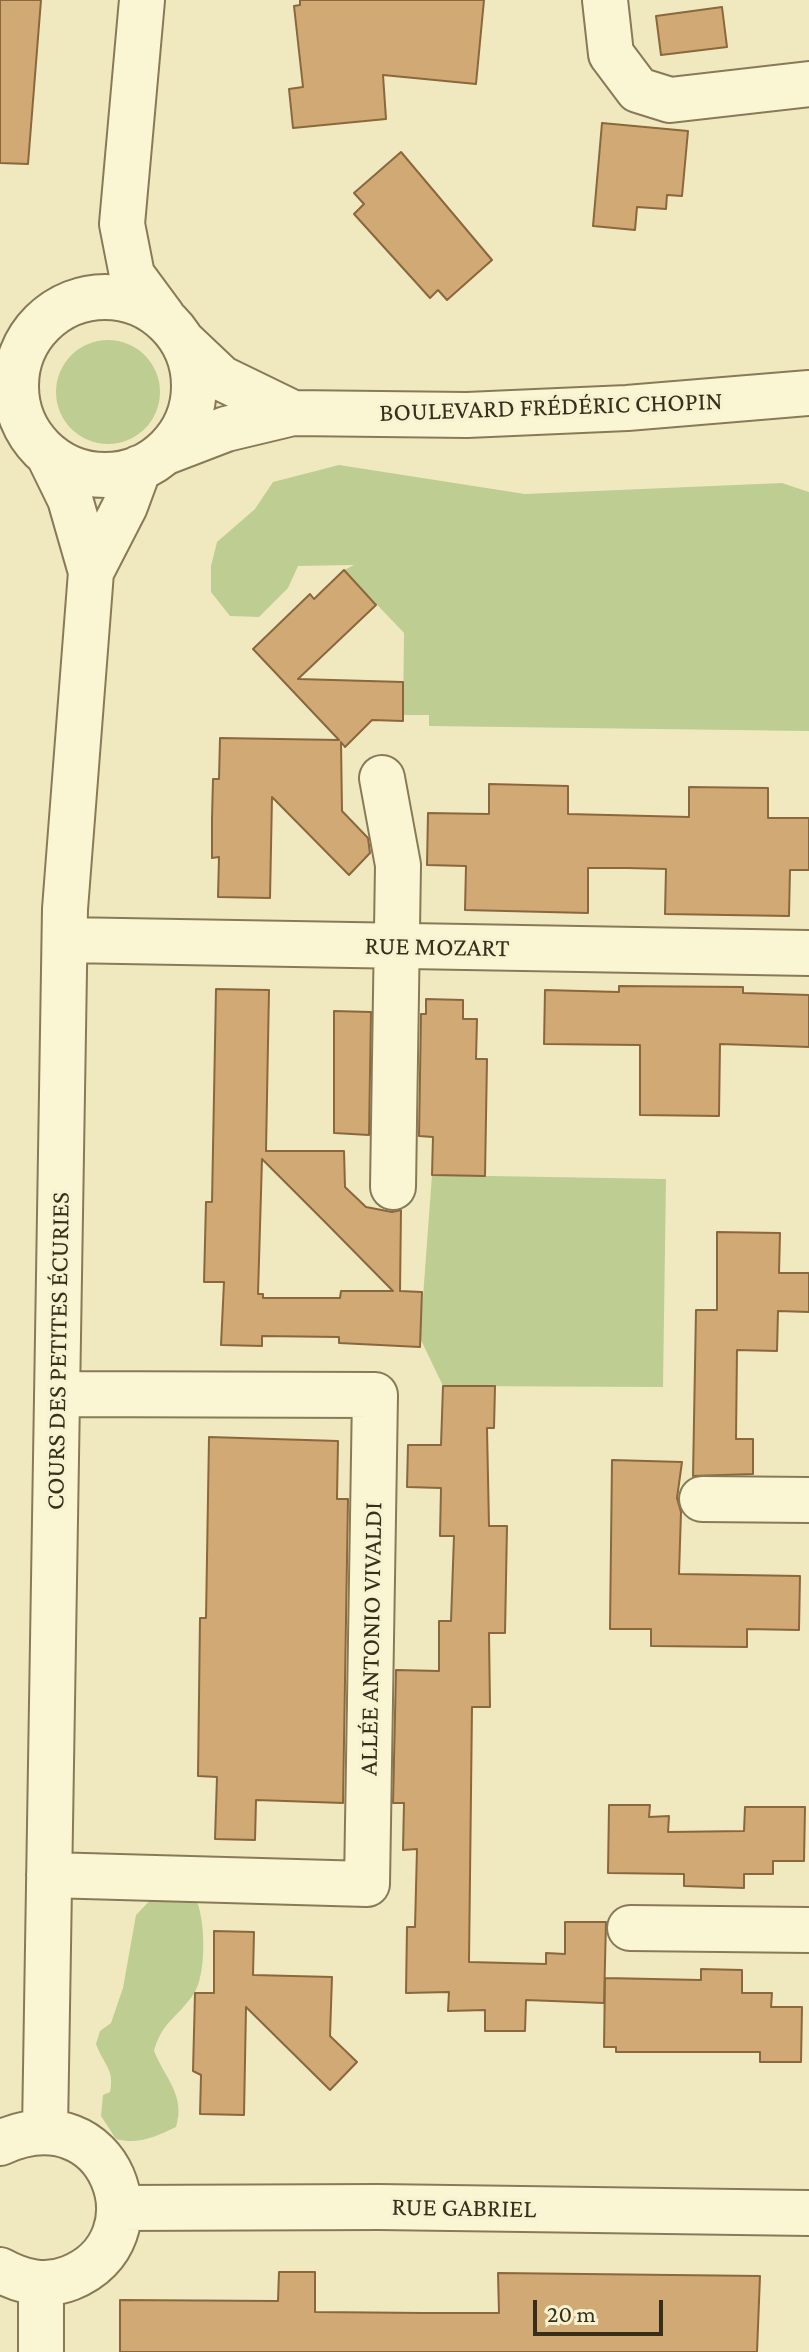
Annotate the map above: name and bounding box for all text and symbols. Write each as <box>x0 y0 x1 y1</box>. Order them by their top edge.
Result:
street label: BOULEVARD FRÉDÉRIC CHOPIN <box>379 385 723 429</box>
street label: RUE MOZART <box>364 930 510 964</box>
street label: COURS DES PETITES ÉCURIES <box>40 1192 76 1510</box>
street label: ALLÉE ANTONIO VIVALDI <box>353 1502 389 1776</box>
street label: RUE GABRIEL <box>391 2191 537 2225</box>
scale bar <box>537 2284 667 2334</box>
text: 20 m <box>547 2300 596 2327</box>

